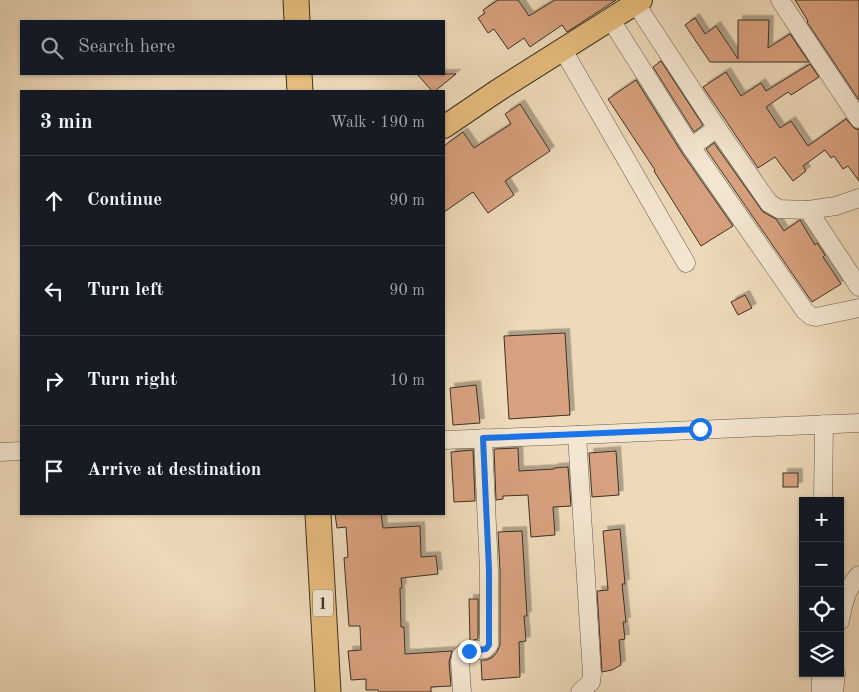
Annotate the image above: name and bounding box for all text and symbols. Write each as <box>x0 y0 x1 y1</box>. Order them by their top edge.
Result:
search box <box>20 20 445 75</box>
icon: search <box>38 34 66 62</box>
text: Search here <box>78 38 175 57</box>
text: 3 min <box>40 112 93 133</box>
text: Walk · 190 m <box>330 115 425 131</box>
icon: ahead <box>40 187 68 215</box>
text: Continue <box>87 191 162 210</box>
text: 90 m <box>389 193 425 209</box>
icon: left <box>40 277 68 305</box>
text: Turn left <box>87 281 164 300</box>
text: 90 m <box>389 283 425 299</box>
icon: right <box>40 367 68 395</box>
text: Turn right <box>87 371 177 390</box>
text: 10 m <box>389 373 425 389</box>
route start <box>689 418 712 441</box>
icon: arrive <box>40 457 68 485</box>
text: Arrive at destination <box>87 461 261 480</box>
map controls <box>799 497 844 677</box>
button: + <box>799 497 844 542</box>
button: − <box>799 542 844 587</box>
button: locate <box>799 587 844 632</box>
road number: 1 <box>313 590 333 616</box>
button: layers <box>799 632 844 677</box>
route end <box>458 640 481 663</box>

